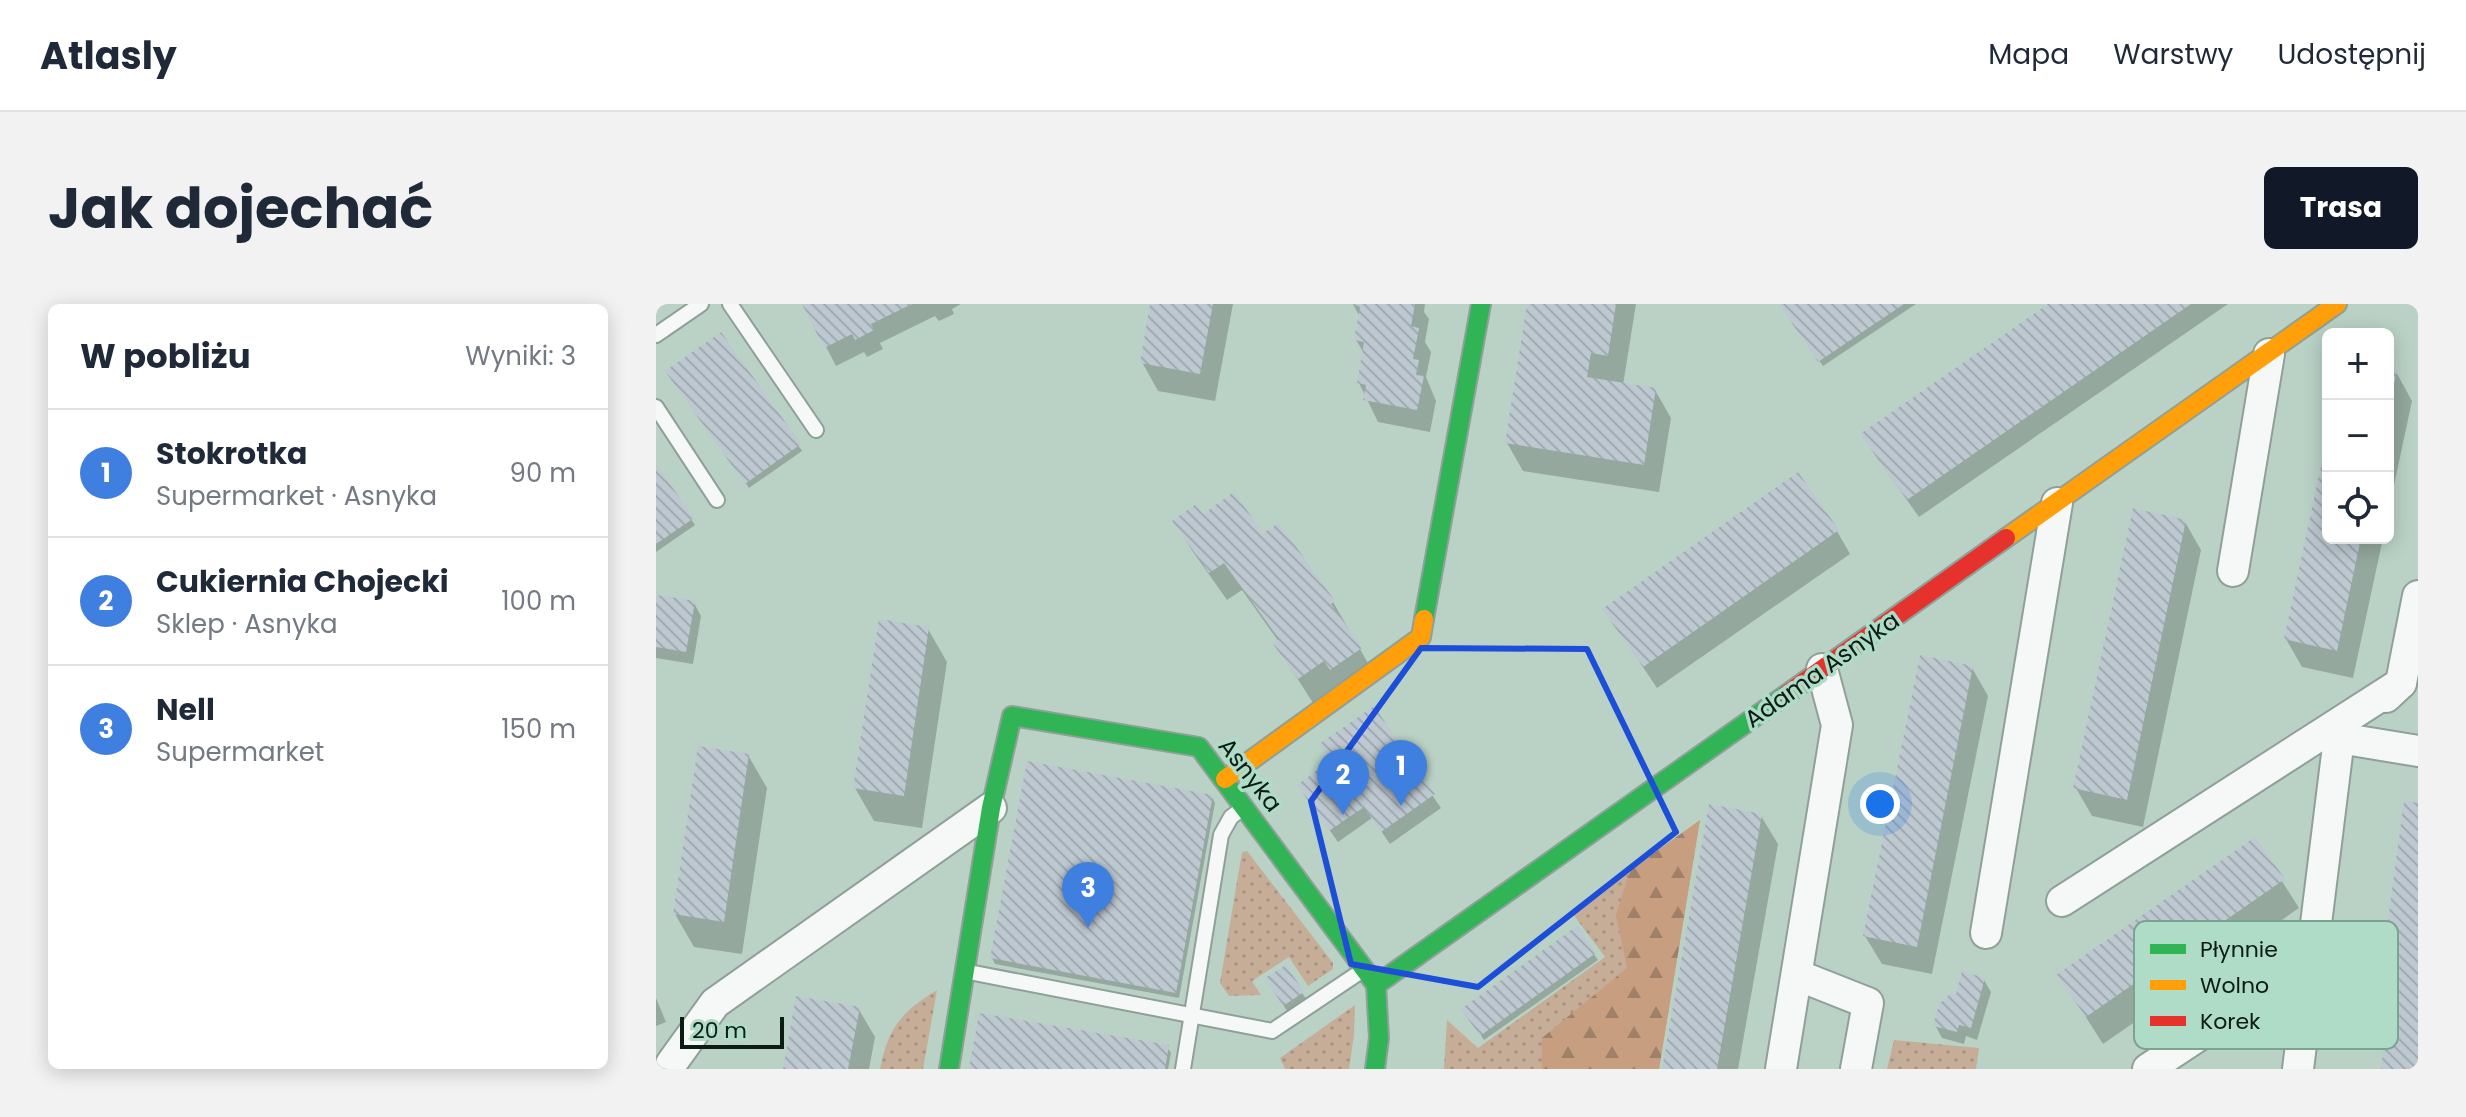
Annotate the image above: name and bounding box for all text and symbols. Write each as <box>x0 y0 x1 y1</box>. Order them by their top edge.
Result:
text: Atlasly <box>40 29 177 82</box>
text: Mapa <box>1988 35 2069 74</box>
text: Warstwy <box>2113 35 2233 74</box>
text: Udostępnij <box>2277 35 2426 74</box>
button: Trasa <box>2264 167 2418 249</box>
text: Jak dojechać <box>48 169 433 248</box>
map controls <box>2322 328 2394 544</box>
button: + <box>2322 328 2394 400</box>
text: W pobliżu <box>80 332 251 380</box>
text: Wyniki: 3 <box>465 338 576 374</box>
button: − <box>2322 400 2394 472</box>
text: Stokrotka <box>156 432 307 475</box>
text: 1 <box>101 455 111 491</box>
text: 90 m <box>510 455 576 491</box>
button: locate <box>2322 472 2394 544</box>
text: Supermarket · Asnyka <box>156 478 437 514</box>
text: Cukiernia Chojecki <box>156 560 449 603</box>
text: 2 <box>99 583 113 619</box>
text: 100 m <box>501 583 576 619</box>
street label: Adama Asnyka <box>1738 604 1906 735</box>
text: Sklep · Asnyka <box>156 606 337 642</box>
text: Nell <box>156 688 215 731</box>
text: 3 <box>98 711 114 747</box>
text: 150 m <box>501 711 576 747</box>
street label: Asnyka <box>1211 731 1290 819</box>
text: Supermarket <box>156 734 324 770</box>
pin: 1 <box>1375 740 1427 806</box>
pin: 2 <box>1317 749 1369 815</box>
your location <box>1860 784 1900 824</box>
pin: 3 <box>1062 862 1114 928</box>
legend <box>2134 921 2398 1049</box>
text: Płynnie <box>2200 934 2278 965</box>
text: Wolno <box>2200 970 2269 1001</box>
text: Korek <box>2200 1006 2261 1037</box>
scale bar <box>680 1013 784 1049</box>
text: 20 m <box>692 1015 747 1046</box>

